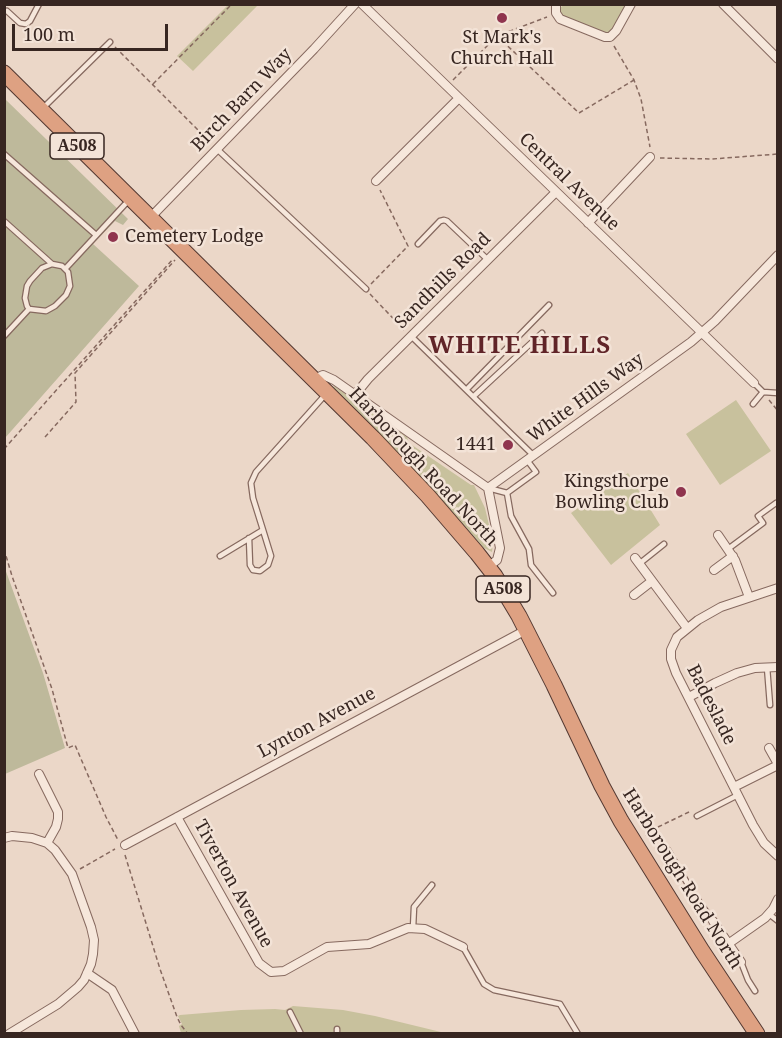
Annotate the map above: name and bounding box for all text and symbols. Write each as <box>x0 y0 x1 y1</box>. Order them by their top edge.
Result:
marker: St Mark's Church Hall <box>495 11 509 25</box>
scale bar <box>15 12 171 50</box>
text: 100 m <box>23 22 75 46</box>
place label: St Mark's Church Hall <box>451 27 553 70</box>
street label: Birch Barn Way <box>187 44 297 156</box>
street label: Central Avenue <box>514 129 624 235</box>
road number: A508 <box>50 133 104 159</box>
place label: Cemetery Lodge <box>125 226 264 248</box>
street label: Sandhills Road <box>390 228 496 334</box>
marker: Cemetery Lodge <box>106 230 120 244</box>
district label: WHITE HILLS <box>428 332 612 360</box>
street label: White Hills Way <box>524 349 648 447</box>
street label: Harborough Road North <box>344 383 502 551</box>
place label: 1441 <box>456 434 496 456</box>
marker: 1441 <box>501 438 515 452</box>
place label: Kingsthorpe Bowling Club <box>555 471 669 514</box>
marker: Kingsthorpe Bowling Club <box>674 485 688 499</box>
road number: A508 <box>476 576 530 602</box>
street label: Badeslade <box>682 661 740 749</box>
street label: Lynton Avenue <box>255 683 379 763</box>
street label: Harborough Road North <box>618 785 746 973</box>
street label: Tiverton Avenue <box>189 816 277 952</box>

